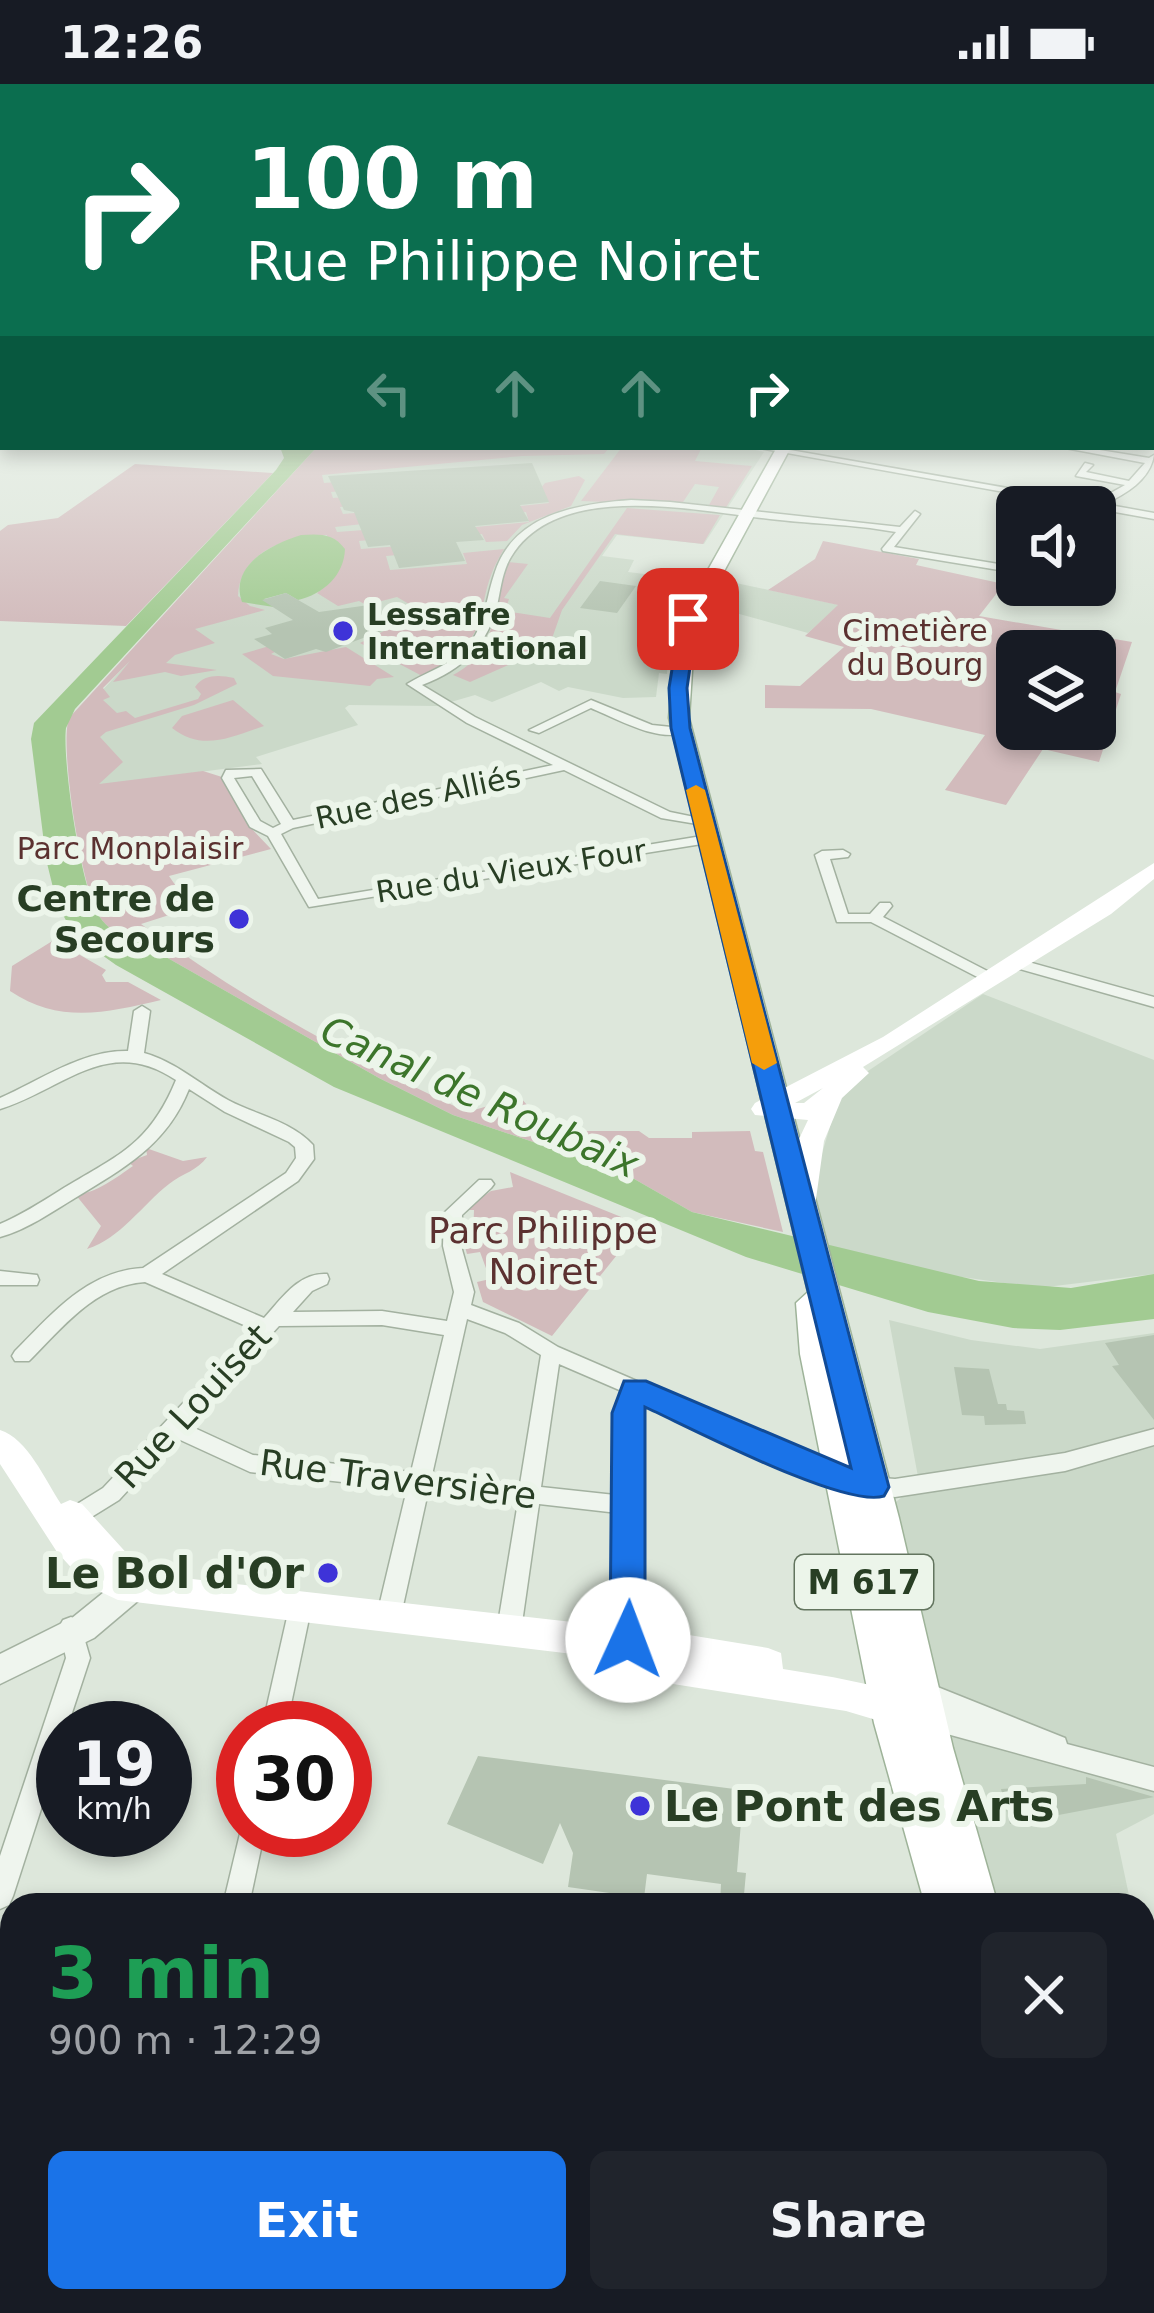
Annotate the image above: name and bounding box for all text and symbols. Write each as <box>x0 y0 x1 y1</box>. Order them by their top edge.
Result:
text: 12:26 <box>60 16 203 69</box>
text: 100 m <box>246 130 538 228</box>
icon: right <box>48 132 204 288</box>
text: Rue Philippe Noiret <box>246 230 760 293</box>
icon: left <box>356 360 422 426</box>
icon: ahead <box>482 360 548 426</box>
icon: ahead <box>608 360 674 426</box>
icon: right <box>734 360 800 426</box>
map controls <box>996 486 1116 750</box>
button: sound <box>996 486 1116 606</box>
pin <box>637 568 739 670</box>
icon: arrive <box>655 586 721 652</box>
place label: Lessafre International <box>367 597 588 666</box>
park label: Cimetière du Bourg <box>842 613 988 682</box>
marker: Lessafre International <box>330 618 356 644</box>
button: layers <box>996 630 1116 750</box>
street label: Rue des Alliés <box>312 758 524 836</box>
park label: Parc Monplaisir <box>17 831 244 866</box>
street label: Rue du Vieux Four <box>373 832 649 910</box>
place label: Centre de Secours <box>16 878 215 960</box>
marker: Centre de Secours <box>226 906 252 932</box>
water label: Canal de Roubaix <box>314 1007 646 1188</box>
park label: Parc Philippe Noiret <box>428 1210 658 1292</box>
street label: Rue Louiset <box>107 1316 279 1496</box>
street label: Rue Traversière <box>257 1442 539 1516</box>
place label: Le Bol d'Or <box>45 1549 304 1598</box>
road number: M 617 <box>795 1555 933 1609</box>
marker: Le Bol d'Or <box>315 1560 341 1586</box>
position arrow <box>565 1577 691 1703</box>
speed limit sign: 30 <box>216 1701 372 1857</box>
text: 19 <box>72 1729 156 1799</box>
place label: Le Pont des Arts <box>664 1782 1055 1831</box>
text: km/h <box>76 1791 152 1826</box>
marker: Le Pont des Arts <box>627 1793 653 1819</box>
text: 3 min <box>48 1931 274 2015</box>
button: close <box>981 1932 1107 2058</box>
text: 900 m · 12:29 <box>48 2018 322 2063</box>
button: Exit <box>48 2151 566 2289</box>
button: Share <box>590 2151 1107 2289</box>

